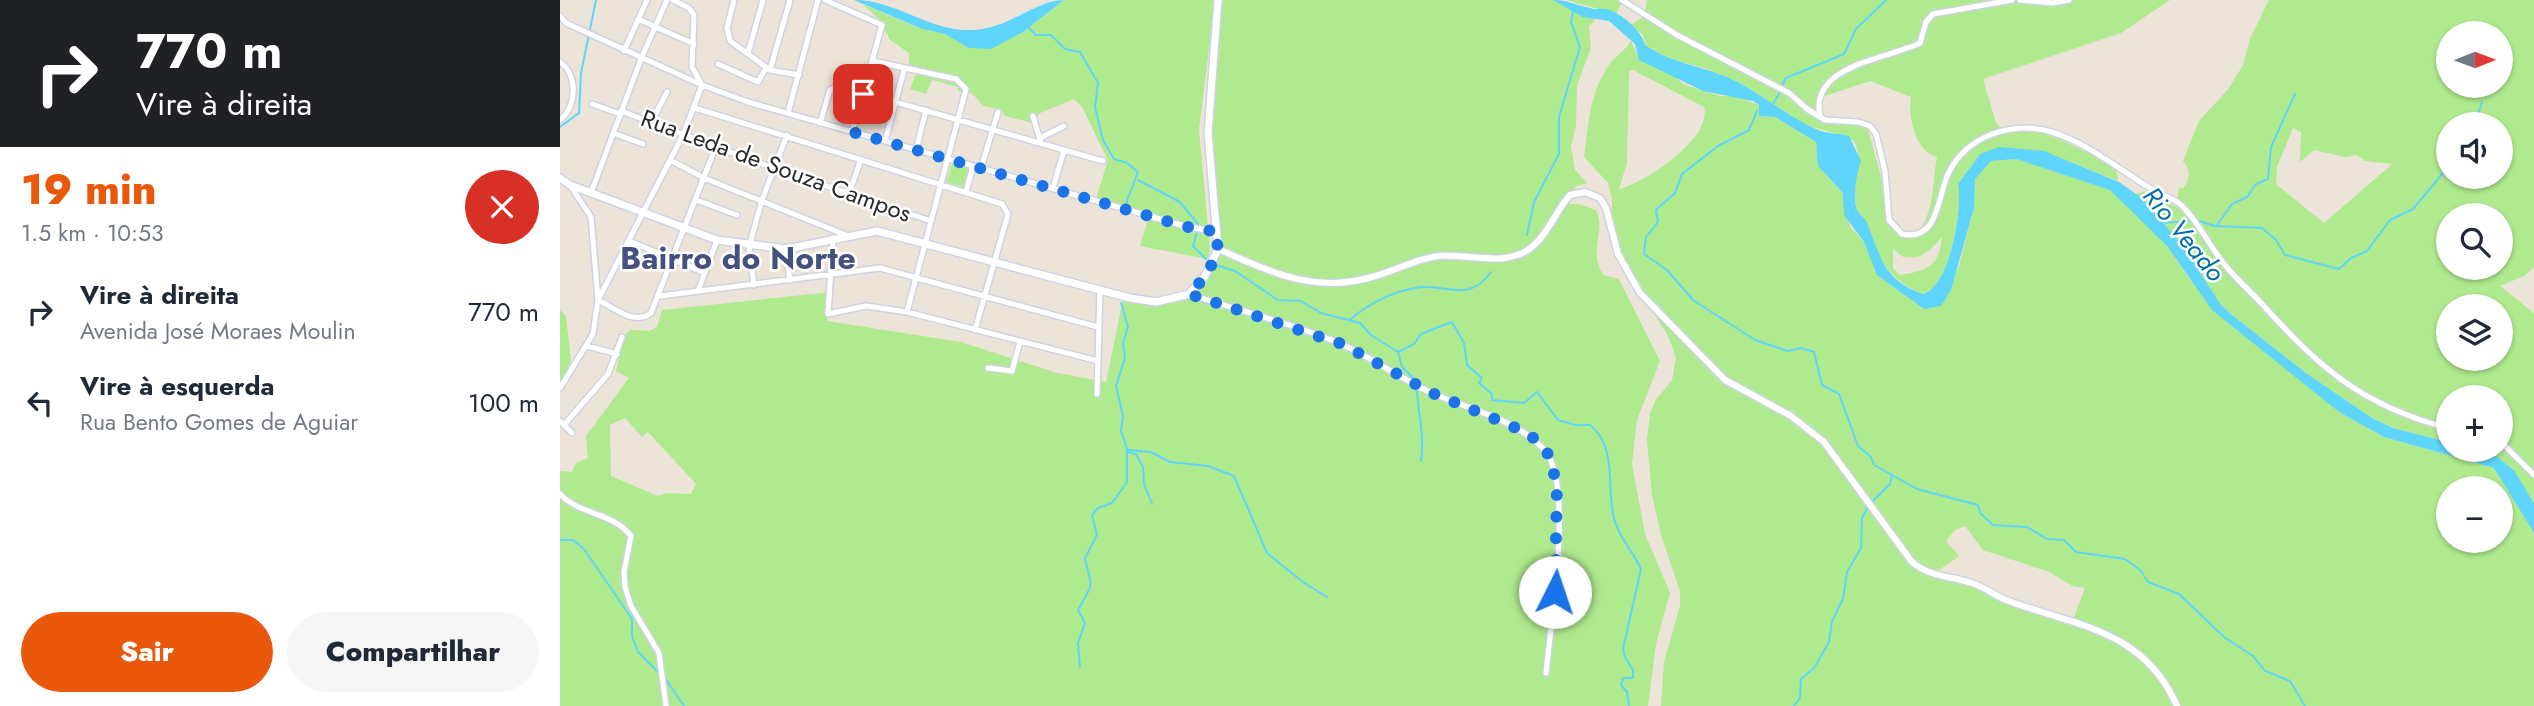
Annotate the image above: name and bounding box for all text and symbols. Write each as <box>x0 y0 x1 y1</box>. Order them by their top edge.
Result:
text: 770 m <box>136 16 282 86</box>
north arrow <box>2436 21 2513 98</box>
map controls <box>2436 21 2513 553</box>
icon: right <box>21 28 112 119</box>
pin <box>833 64 893 124</box>
icon: arrive <box>844 75 882 113</box>
text: Vire à direita <box>136 81 312 127</box>
street label: Rua Leda de Souza Campos <box>636 100 916 231</box>
button: sound <box>2436 112 2513 189</box>
text: 19 min <box>21 159 157 220</box>
button: close <box>465 170 539 244</box>
water label: Rio Veado <box>2134 178 2234 290</box>
button: search <box>2436 203 2513 280</box>
text: 1.5 km · 10:53 <box>21 216 163 250</box>
district label: Bairro do Norte <box>620 235 856 281</box>
text: Vire à direita <box>80 276 239 314</box>
icon: right <box>21 293 59 331</box>
text: 770 m <box>468 293 539 331</box>
button: layers <box>2436 294 2513 371</box>
text: Avenida José Moraes Moulin <box>80 314 356 348</box>
text: Vire à esquerda <box>80 367 275 405</box>
icon: left <box>21 384 59 422</box>
text: 100 m <box>468 384 539 422</box>
button: + <box>2436 385 2513 462</box>
text: Rua Bento Gomes de Aguiar <box>80 405 358 439</box>
button: − <box>2436 476 2513 553</box>
position arrow <box>1518 555 1592 629</box>
button: Sair <box>21 612 273 692</box>
button: Compartilhar <box>287 612 539 692</box>

